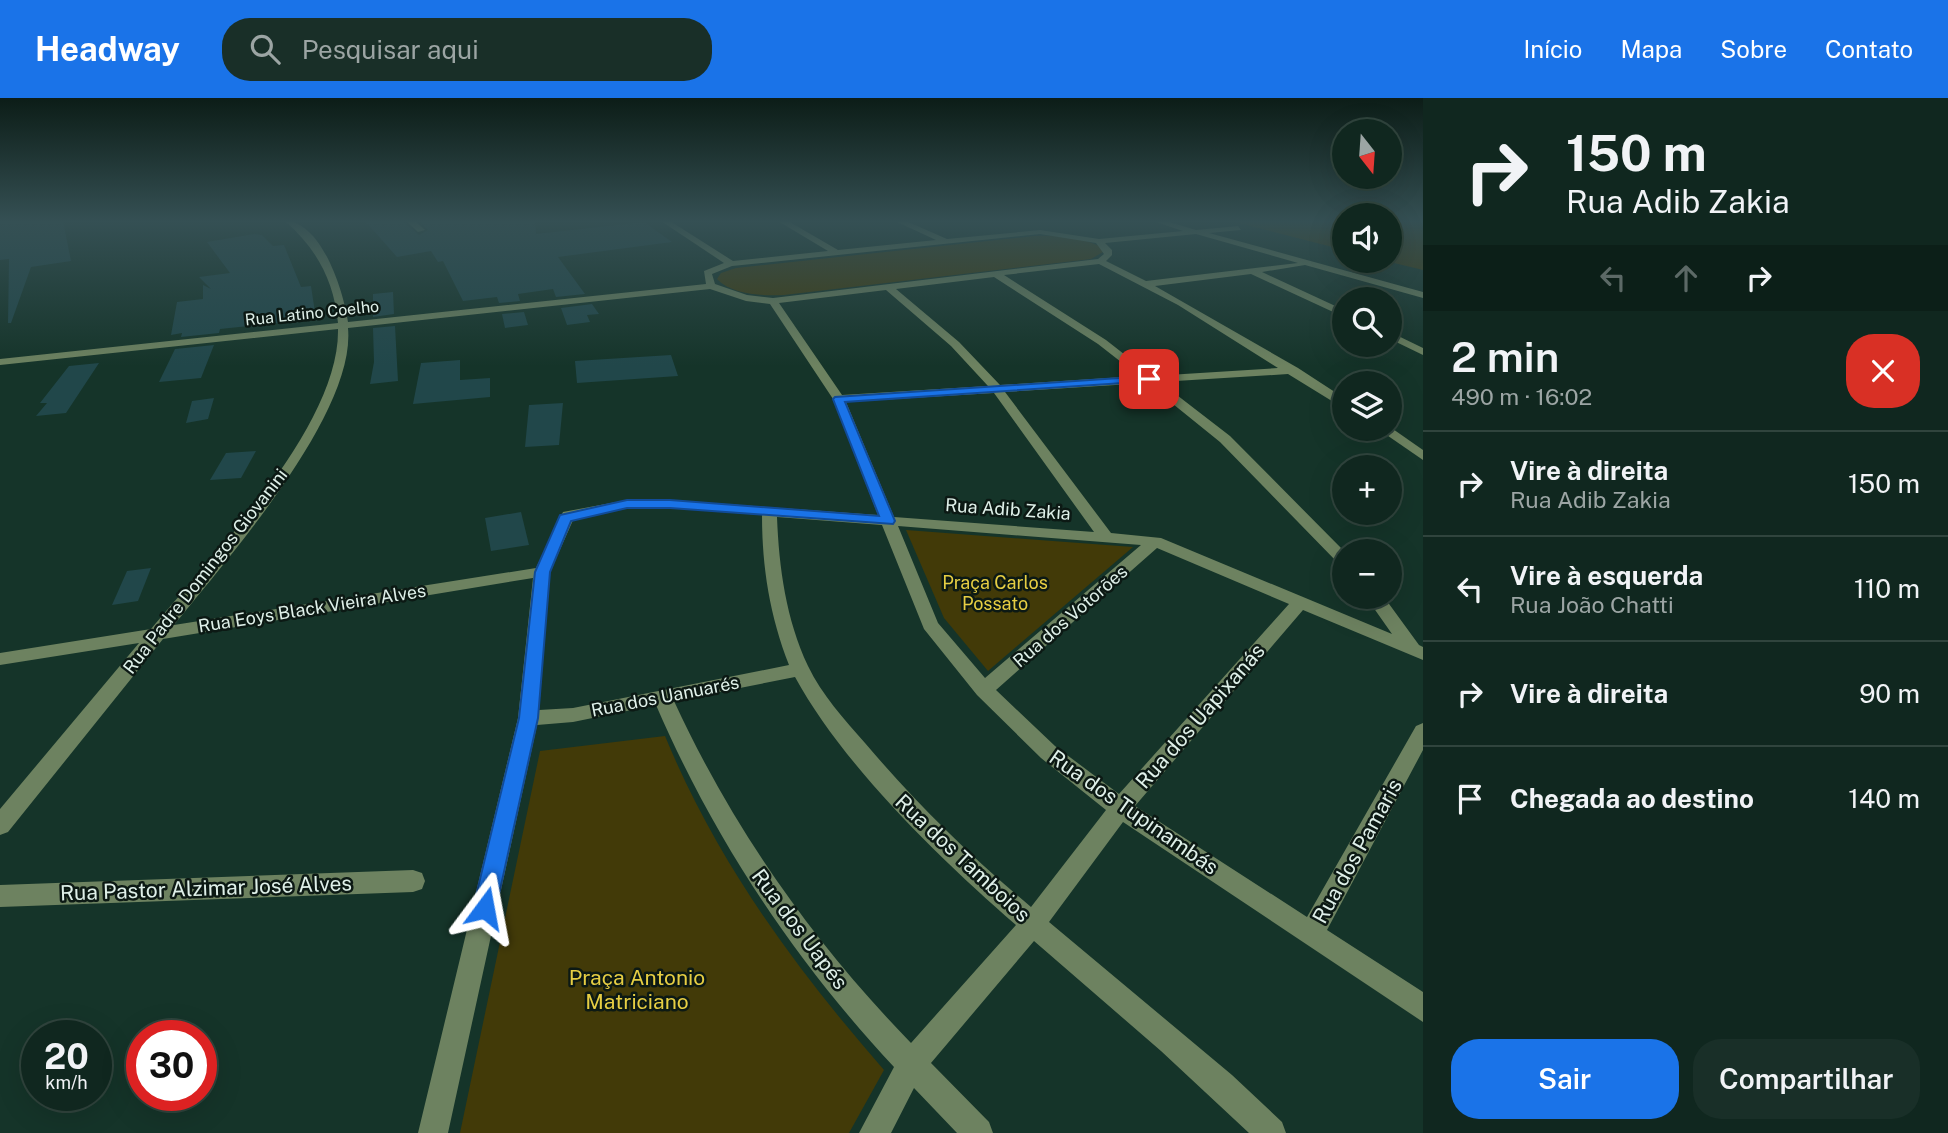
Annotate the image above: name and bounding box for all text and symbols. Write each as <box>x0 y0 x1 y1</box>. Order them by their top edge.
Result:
search box <box>222 18 712 81</box>
text: Headway <box>35 30 180 68</box>
icon: search <box>246 30 284 68</box>
text: Pesquisar aqui <box>302 34 479 65</box>
text: Início <box>1524 35 1582 63</box>
text: Mapa <box>1620 35 1682 63</box>
text: Sobre <box>1720 35 1787 63</box>
text: Contato <box>1825 35 1913 63</box>
north arrow <box>1332 119 1402 189</box>
map controls <box>1332 119 1402 609</box>
text: 150 m <box>1566 124 1707 182</box>
icon: right <box>1451 126 1542 217</box>
text: Rua Adib Zakia <box>1566 183 1790 220</box>
button: sound <box>1332 203 1402 273</box>
icon: left <box>1594 259 1632 297</box>
icon: ahead <box>1667 259 1705 297</box>
icon: right <box>1740 259 1778 297</box>
button: search <box>1332 287 1402 357</box>
street label: Rua Latino Coelho <box>244 297 380 329</box>
text: 2 min <box>1451 332 1559 381</box>
button: close <box>1846 334 1920 408</box>
pin <box>1119 349 1179 409</box>
icon: arrive <box>1130 360 1168 398</box>
button: layers <box>1332 371 1402 441</box>
text: 490 m · 16:02 <box>1451 383 1592 410</box>
button: + <box>1332 455 1402 525</box>
text: Vire à direita <box>1510 455 1668 486</box>
street label: Rua Padre Domingos Giovanini <box>118 464 292 678</box>
icon: right <box>1451 465 1489 503</box>
text: 150 m <box>1848 468 1920 499</box>
text: Rua Adib Zakia <box>1510 486 1671 513</box>
street label: Rua Adib Zakia <box>945 494 1071 524</box>
button: − <box>1332 539 1402 609</box>
text: Vire à esquerda <box>1510 560 1703 591</box>
street label: Rua dos Votorões <box>1008 561 1132 671</box>
icon: left <box>1451 570 1489 608</box>
park label: Praça Carlos Possato <box>942 572 1048 614</box>
text: 110 m <box>1854 573 1920 604</box>
street label: Rua Eoys Black Vieira Alves <box>197 580 427 636</box>
text: Rua João Chatti <box>1510 591 1674 618</box>
street label: Rua dos Uapixanás <box>1130 638 1270 794</box>
street label: Rua dos Uanuarés <box>589 671 741 721</box>
icon: right <box>1451 675 1489 713</box>
text: Vire à direita <box>1510 678 1668 709</box>
text: 90 m <box>1859 678 1920 709</box>
street label: Rua dos Tupinambás <box>1045 744 1223 880</box>
street label: Rua dos Pamaris <box>1307 774 1407 928</box>
icon: arrive <box>1451 780 1489 818</box>
text: Chegada ao destino <box>1510 783 1754 814</box>
text: 140 m <box>1848 783 1920 814</box>
street label: Rua dos Tamboios <box>890 789 1036 927</box>
street label: Rua dos Uapés <box>747 864 853 994</box>
street label: Rua Pastor Alzimar José Alves <box>60 870 352 906</box>
position arrow <box>448 871 522 945</box>
park label: Praça Antonio Matriciano <box>569 965 705 1014</box>
speed limit sign: 30 <box>126 1020 217 1111</box>
text: 20 <box>44 1036 89 1077</box>
button: Sair <box>1451 1039 1679 1119</box>
button: Compartilhar <box>1693 1039 1920 1119</box>
text: km/h <box>45 1072 88 1093</box>

